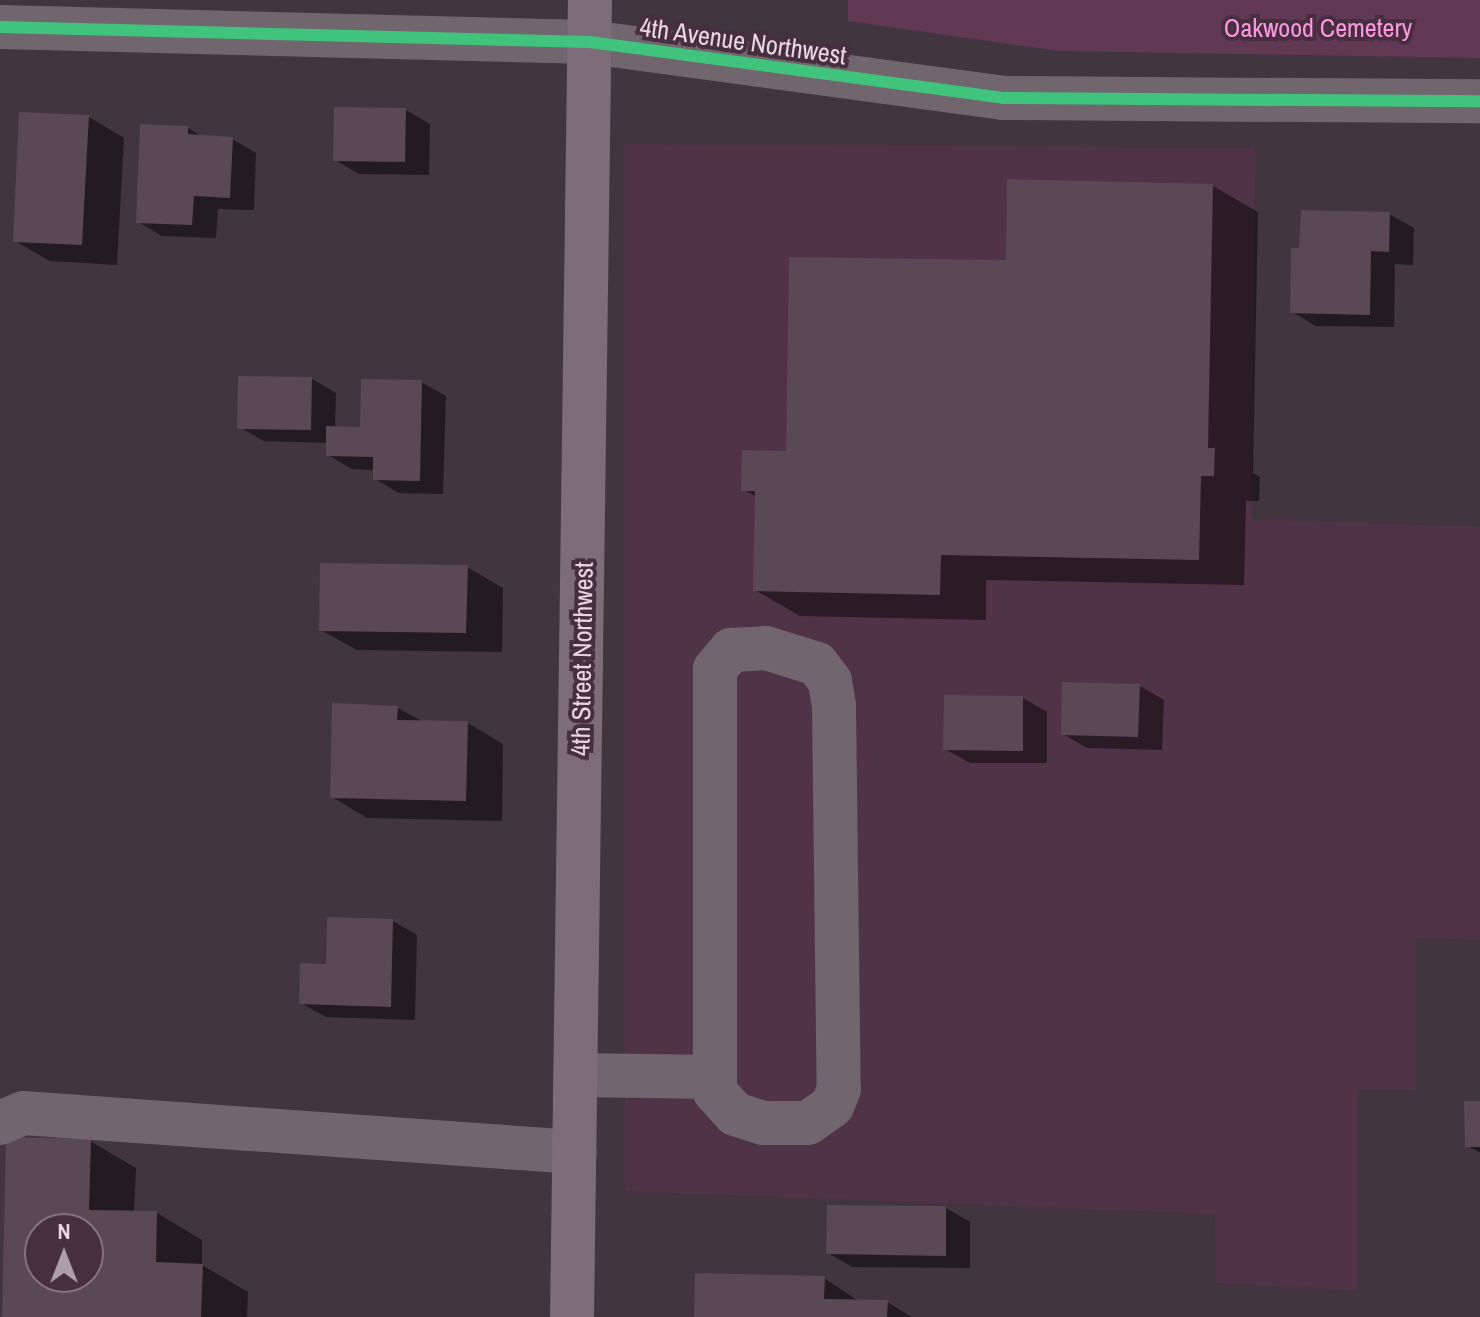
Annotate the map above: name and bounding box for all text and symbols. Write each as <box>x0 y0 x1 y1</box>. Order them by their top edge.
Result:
street label: 4th Avenue Northwest <box>637 11 849 71</box>
park label: Oakwood Cemetery <box>1224 12 1412 44</box>
street label: 4th Street Northwest <box>565 562 599 756</box>
north arrow <box>24 1213 104 1293</box>
text: N <box>57 1216 71 1246</box>

